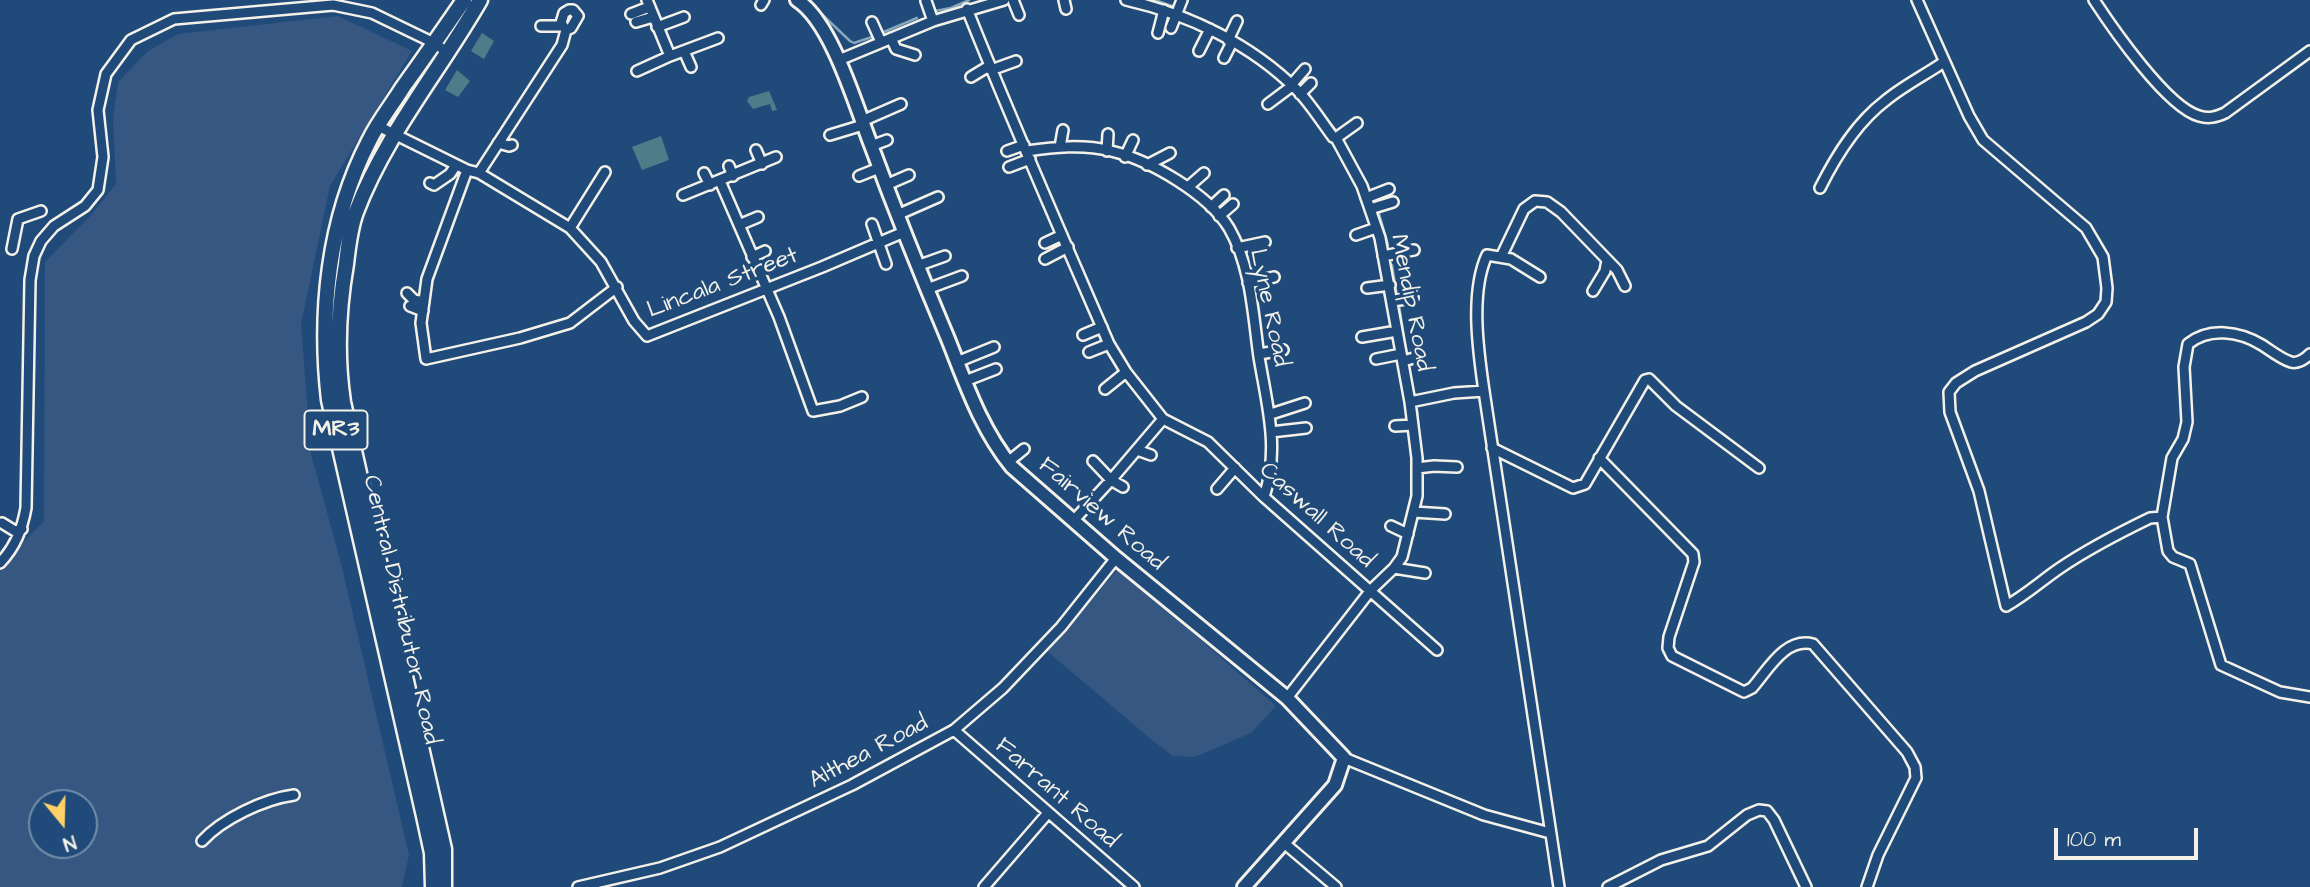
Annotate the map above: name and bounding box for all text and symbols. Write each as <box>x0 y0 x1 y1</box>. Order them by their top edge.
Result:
street label: Mendip Road <box>1383 232 1437 374</box>
street label: Lincala Street <box>643 242 803 326</box>
street label: Lyne Road <box>1241 247 1295 369</box>
road number: MR3 <box>304 410 368 450</box>
street label: Fairview Road <box>1032 452 1170 578</box>
street label: Caswall Road <box>1252 457 1380 575</box>
street label: Central Distributor Road <box>355 473 445 747</box>
street label: Althea Road <box>805 710 933 796</box>
street label: Farrant Road <box>988 733 1124 855</box>
north arrow <box>28 789 98 859</box>
scale bar <box>2058 814 2202 858</box>
text: 100 m <box>2067 825 2121 854</box>
text: N <box>59 828 79 857</box>

